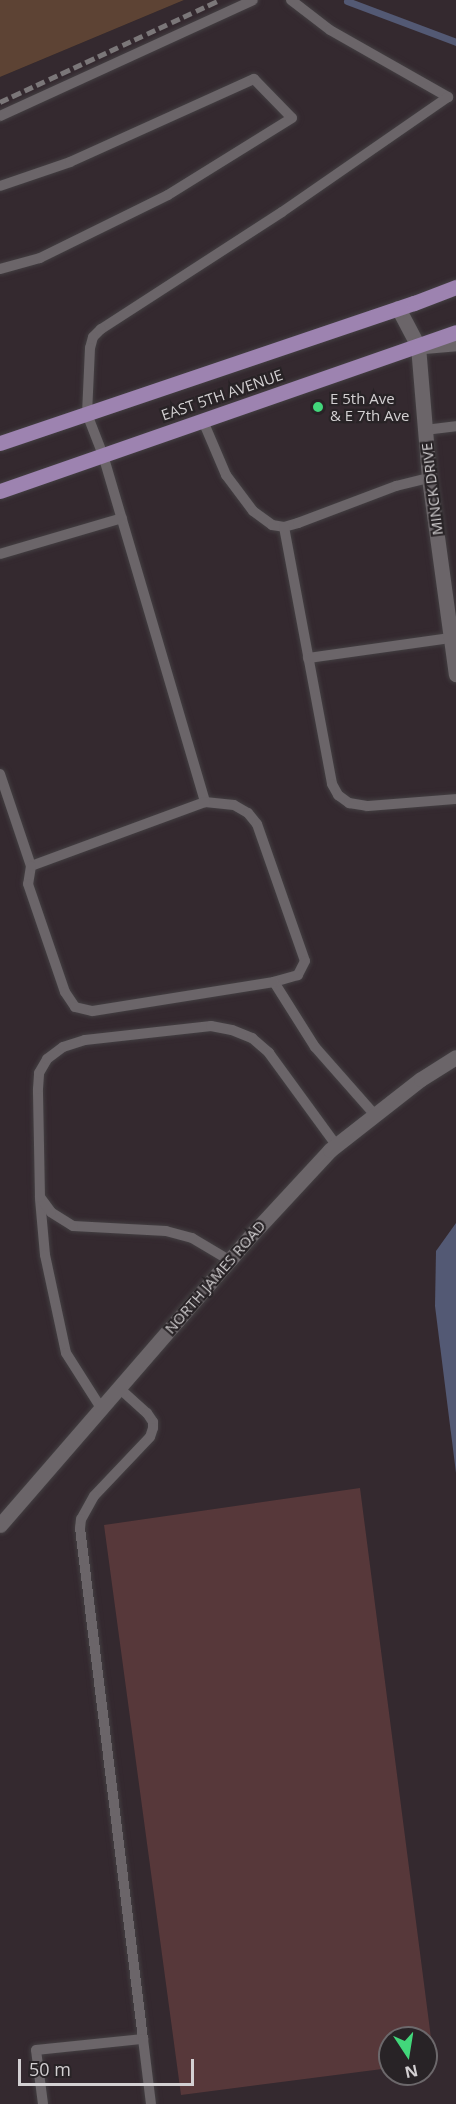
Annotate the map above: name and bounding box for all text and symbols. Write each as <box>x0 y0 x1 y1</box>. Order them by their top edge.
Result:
street label: EAST 5TH AVENUE <box>159 366 285 424</box>
place label: E 5th Ave & E 7th Ave <box>330 389 409 424</box>
marker: E 5th Ave & E 7th Ave <box>311 400 325 414</box>
street label: MINCK DRIVE <box>417 442 447 536</box>
street label: NORTH JAMES ROAD <box>161 1217 269 1337</box>
north arrow <box>378 2026 438 2086</box>
scale bar <box>21 2047 196 2085</box>
text: 50 m <box>29 2057 71 2081</box>
text: N <box>403 2060 420 2084</box>

